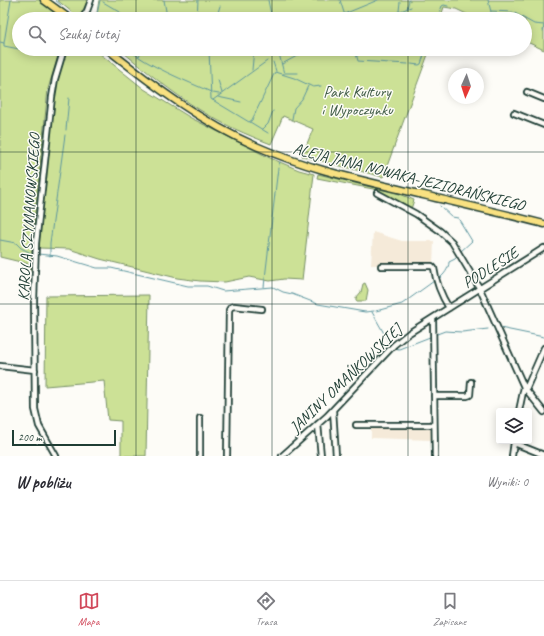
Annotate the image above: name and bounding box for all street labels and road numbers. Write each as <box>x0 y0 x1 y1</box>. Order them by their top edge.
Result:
street label: KAROLA SZYMANOWSKIEGO <box>13 131 45 301</box>
street label: ALEJA JANA NOWAKA-JEZIORAŃSKIEGO <box>291 139 529 216</box>
street label: PODLESIE <box>459 242 524 293</box>
street label: JANINY OMAŃKOWSKIEJ <box>285 319 407 438</box>

